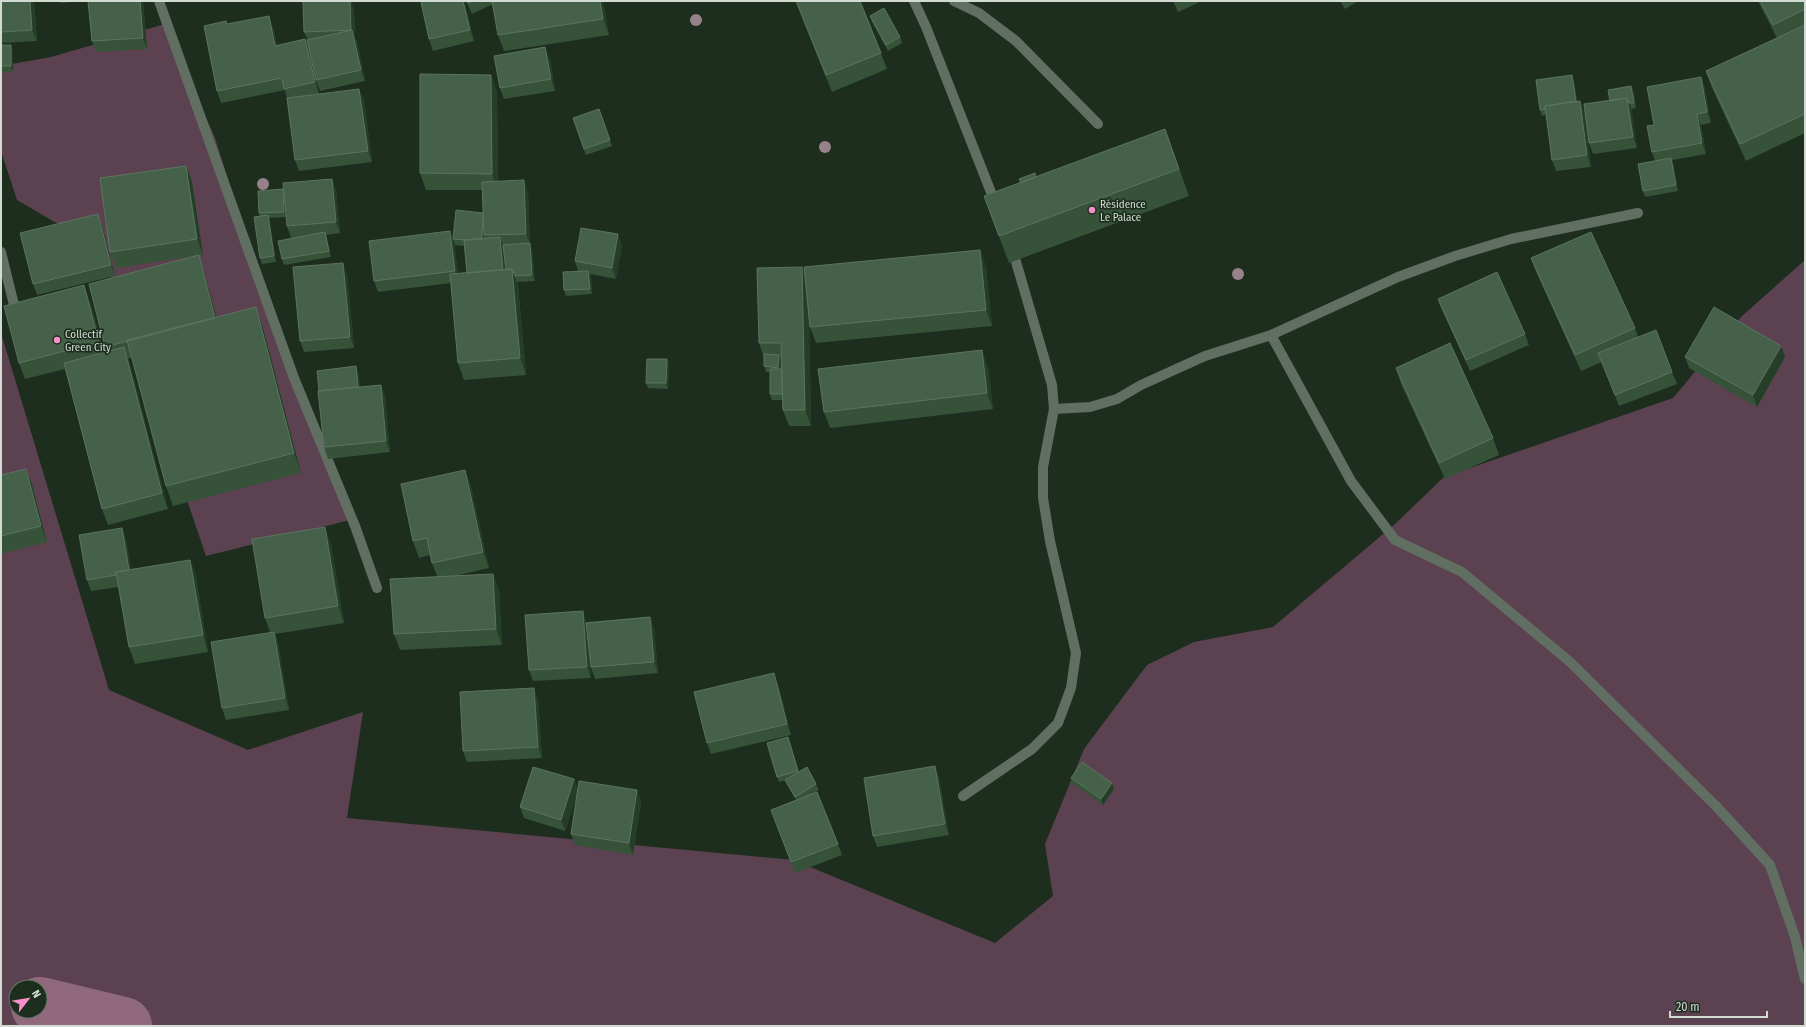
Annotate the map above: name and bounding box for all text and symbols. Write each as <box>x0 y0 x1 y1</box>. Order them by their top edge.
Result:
place label: Résidence Le Palace <box>1100 198 1146 224</box>
marker: Résidence Le Palace <box>1087 205 1097 215</box>
place label: Collectif Green City <box>65 328 111 354</box>
marker: Collectif Green City <box>52 335 62 345</box>
north arrow <box>8 979 48 1019</box>
text: N <box>29 988 43 1000</box>
scale bar <box>1670 993 1767 1019</box>
text: 20 m <box>1676 1000 1700 1014</box>

